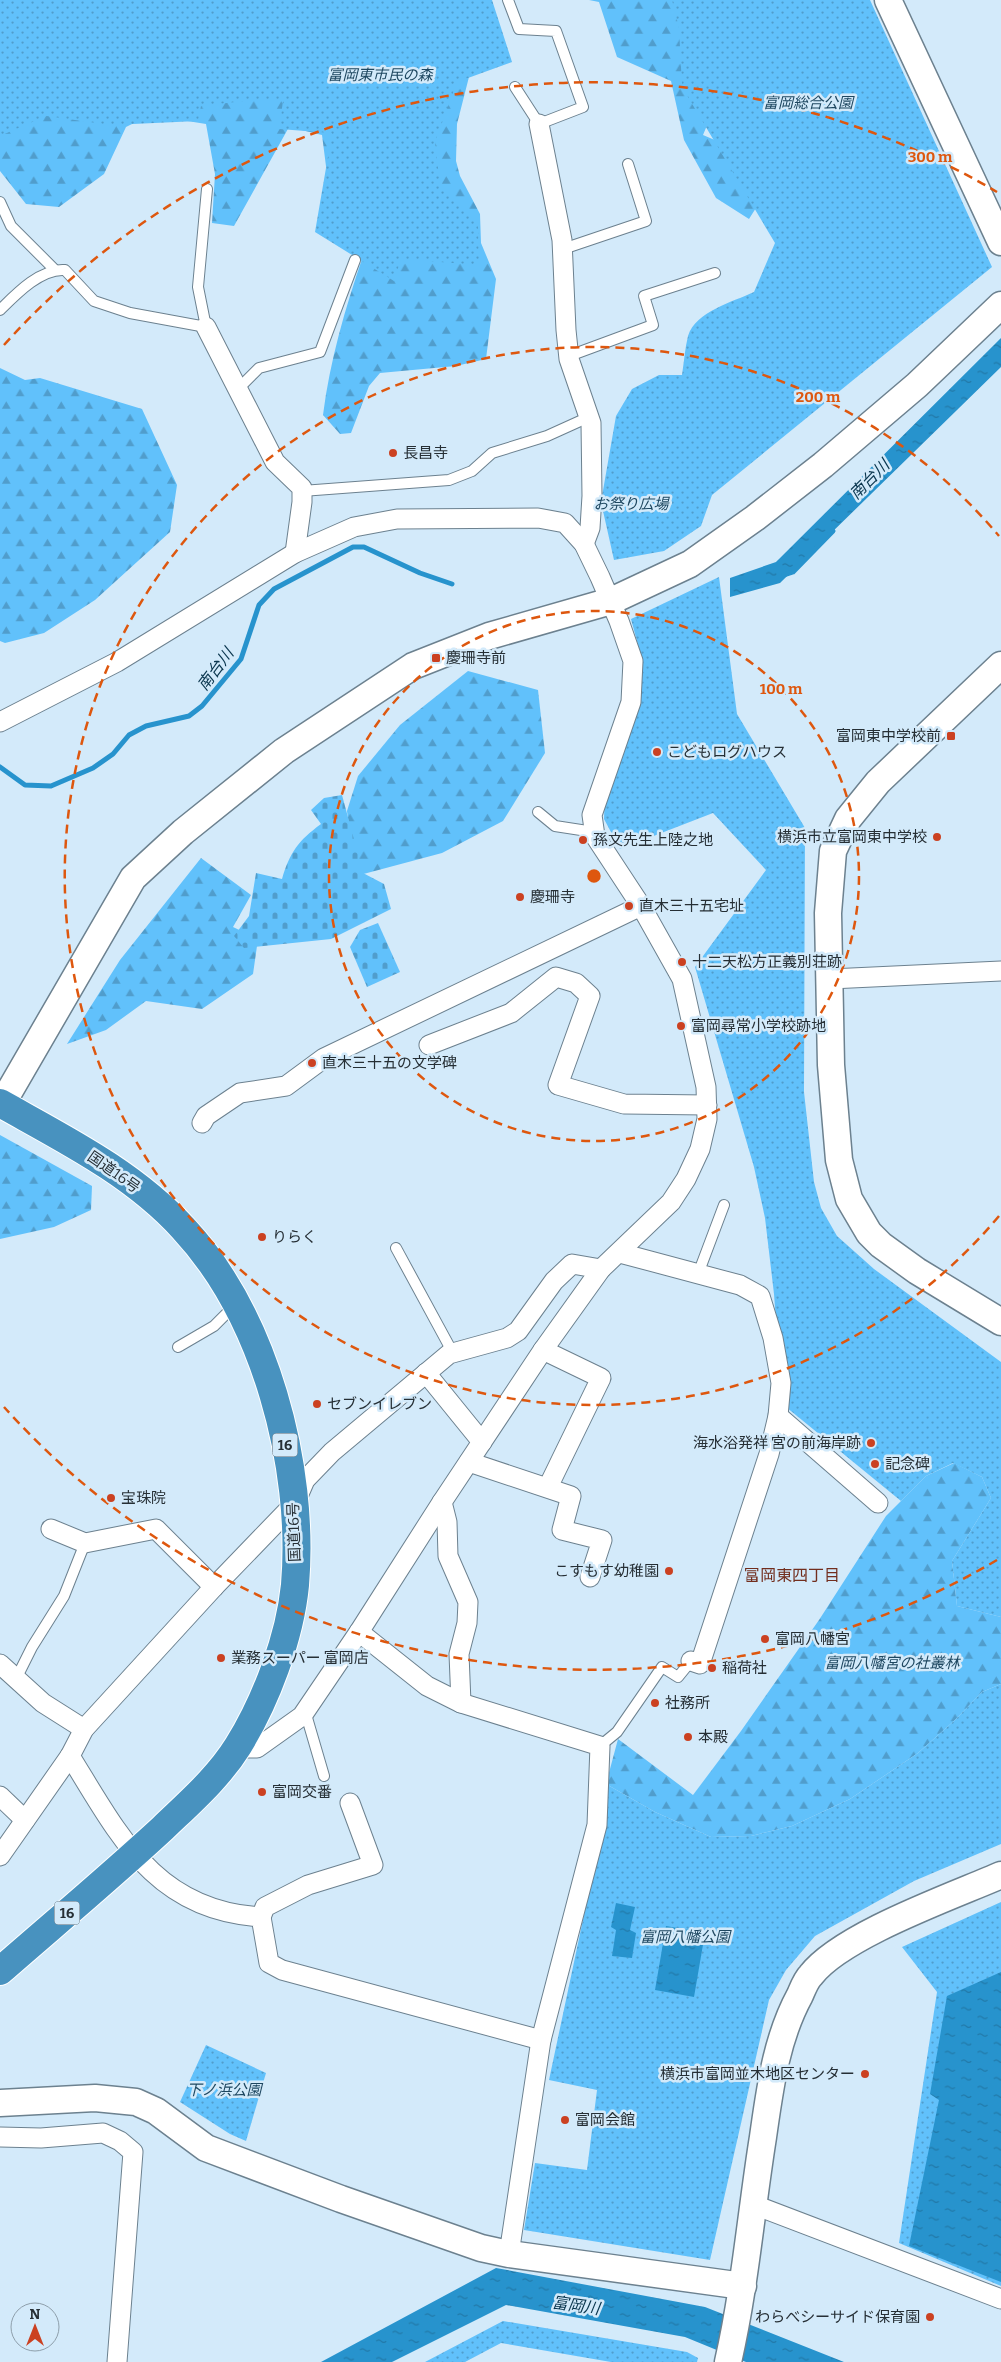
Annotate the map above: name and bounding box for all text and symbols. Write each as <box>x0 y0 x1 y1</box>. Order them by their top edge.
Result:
park label: 富岡東市民の森 <box>327 66 434 84</box>
park label: 富岡総合公園 <box>763 94 855 112</box>
text: 300 m <box>908 148 953 166</box>
text: 200 m <box>796 388 841 406</box>
place label: 長昌寺 <box>403 444 448 462</box>
marker: 長昌寺 <box>387 447 399 459</box>
water label: 南台川 <box>846 454 894 503</box>
park label: お祭り広場 <box>593 495 670 513</box>
water label: 南台川 <box>193 643 239 694</box>
place label: 慶珊寺前 <box>446 649 506 667</box>
marker: 慶珊寺前 <box>430 652 442 664</box>
text: 100 m <box>760 680 803 698</box>
place label: 富岡東中学校前 <box>836 727 941 745</box>
marker: 富岡東中学校前 <box>945 730 957 742</box>
place label: こどもログハウス <box>667 743 787 761</box>
marker: こどもログハウス <box>651 746 663 758</box>
place label: 横浜市立富岡東中学校 <box>777 828 927 846</box>
place label: 孫文先生上陸之地 <box>593 831 713 849</box>
marker: 横浜市立富岡東中学校 <box>931 831 943 843</box>
marker: 孫文先生上陸之地 <box>577 834 589 846</box>
centre of rings <box>585 867 603 885</box>
place label: 慶珊寺 <box>530 888 575 906</box>
marker: 慶珊寺 <box>514 891 526 903</box>
place label: 直木三十五宅址 <box>639 897 744 915</box>
marker: 直木三十五宅址 <box>623 900 635 912</box>
place label: 十二天松方正義別荘跡 <box>692 953 842 971</box>
marker: 十二天松方正義別荘跡 <box>676 956 688 968</box>
place label: 富岡尋常小学校跡地 <box>691 1017 826 1035</box>
marker: 富岡尋常小学校跡地 <box>675 1020 687 1032</box>
place label: 直木三十五の文学碑 <box>322 1054 457 1072</box>
marker: 直木三十五の文学碑 <box>306 1057 318 1069</box>
street label: 国道16号 <box>84 1147 144 1197</box>
place label: りらく <box>272 1228 317 1246</box>
marker: りらく <box>256 1231 268 1243</box>
place label: セブンイレブン <box>327 1395 432 1413</box>
marker: セブンイレブン <box>311 1398 323 1410</box>
road number: 16 <box>272 1434 298 1456</box>
place label: 海水浴発祥 宮の前海岸跡 <box>693 1434 861 1452</box>
marker: 海水浴発祥 宮の前海岸跡 <box>865 1437 877 1449</box>
place label: 記念碑 <box>885 1455 930 1473</box>
marker: 記念碑 <box>869 1458 881 1470</box>
place label: 宝珠院 <box>121 1489 166 1507</box>
marker: 宝珠院 <box>105 1492 117 1504</box>
street label: 国道16号 <box>284 1502 304 1562</box>
place label: こすもす幼稚園 <box>554 1562 659 1580</box>
marker: こすもす幼稚園 <box>663 1565 675 1577</box>
district label: 富岡東四丁目 <box>744 1566 840 1585</box>
place label: 富岡八幡宮 <box>775 1630 850 1648</box>
marker: 富岡八幡宮 <box>759 1633 771 1645</box>
place label: 業務スーパー 富岡店 <box>231 1649 369 1667</box>
marker: 業務スーパー 富岡店 <box>215 1652 227 1664</box>
park label: 富岡八幡宮の社叢林 <box>824 1654 961 1672</box>
place label: 稲荷社 <box>722 1659 767 1677</box>
marker: 稲荷社 <box>706 1662 718 1674</box>
place label: 社務所 <box>665 1694 710 1712</box>
marker: 社務所 <box>649 1697 661 1709</box>
place label: 本殿 <box>698 1728 728 1746</box>
marker: 本殿 <box>682 1731 694 1743</box>
place label: 富岡交番 <box>272 1783 332 1801</box>
marker: 富岡交番 <box>256 1786 268 1798</box>
road number: 16 <box>54 1902 80 1925</box>
park label: 富岡八幡公園 <box>640 1928 732 1946</box>
place label: 横浜市富岡並木地区センター <box>660 2065 855 2083</box>
marker: 横浜市富岡並木地区センター <box>859 2068 871 2080</box>
park label: 下ノ浜公園 <box>186 2081 263 2099</box>
place label: 富岡会館 <box>575 2111 635 2129</box>
marker: 富岡会館 <box>559 2114 571 2126</box>
water label: 富岡川 <box>551 2293 603 2319</box>
north arrow <box>10 2302 60 2352</box>
text: N <box>30 2306 41 2323</box>
place label: わらべシーサイド保育園 <box>755 2308 920 2326</box>
marker: わらべシーサイド保育園 <box>924 2311 936 2323</box>

